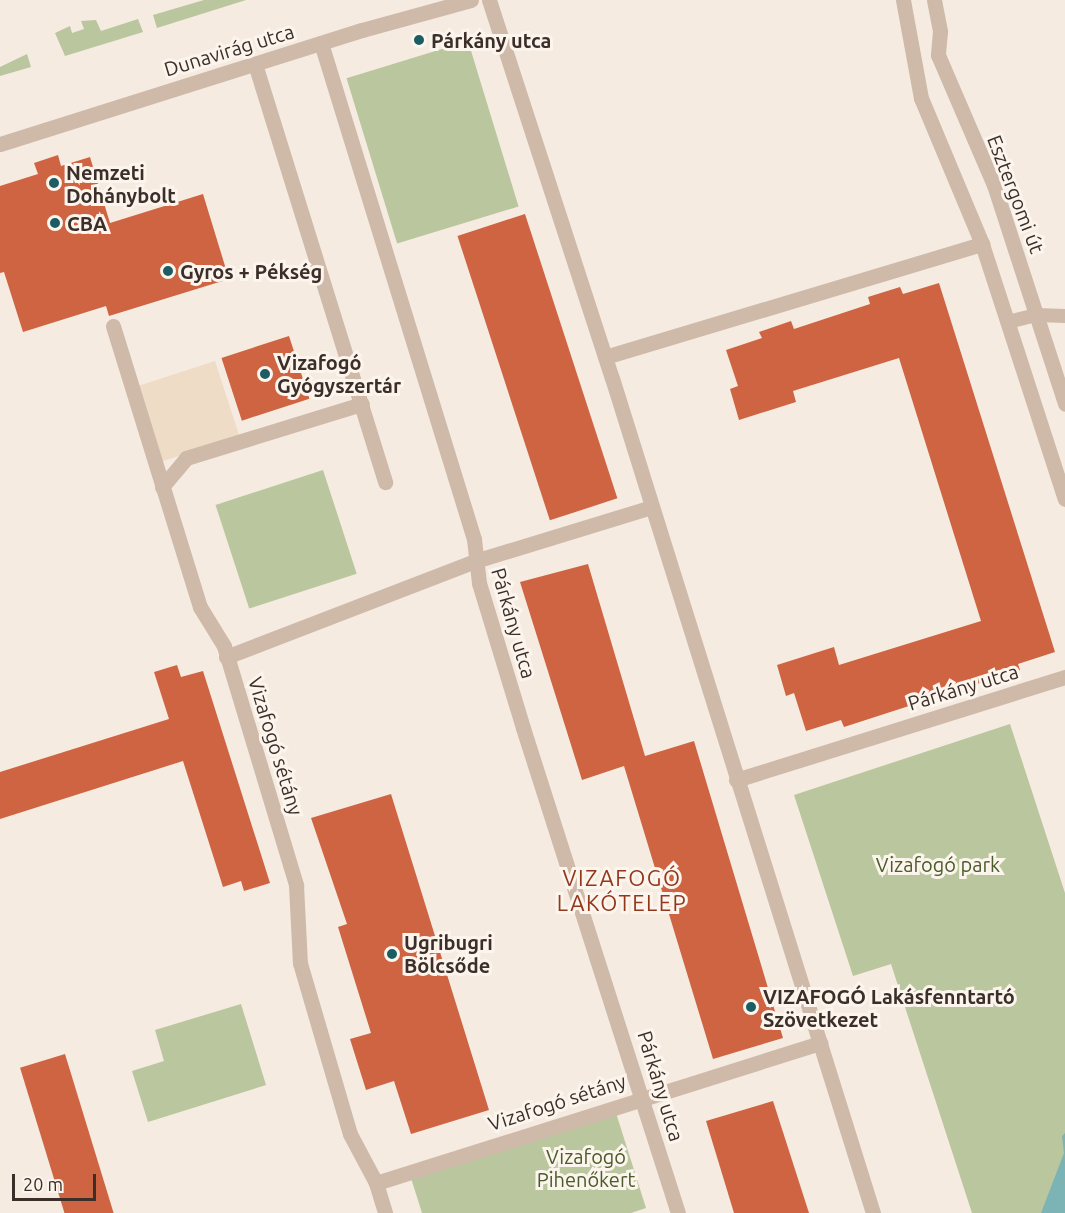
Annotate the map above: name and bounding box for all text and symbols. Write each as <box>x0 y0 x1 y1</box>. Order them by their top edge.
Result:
street label: Dunavirág utca <box>161 19 297 81</box>
place label: Párkány utca <box>431 28 551 52</box>
marker: Párkány utca <box>412 33 426 47</box>
street label: Esztergomi út <box>982 132 1050 256</box>
place label: Nemzeti Dohánybolt <box>66 160 176 207</box>
marker: Nemzeti Dohánybolt <box>47 176 61 190</box>
place label: CBA <box>67 211 107 235</box>
marker: CBA <box>48 216 62 230</box>
place label: Gyros + Pékség <box>180 259 322 283</box>
marker: Gyros + Pékség <box>161 264 175 278</box>
place label: Vizafogó Gyógyszertár <box>277 350 401 397</box>
marker: Vizafogó Gyógyszertár <box>258 367 272 381</box>
street label: Párkány utca <box>487 565 541 681</box>
street label: Párkány utca <box>905 659 1021 715</box>
street label: Vizafogó sétány <box>244 674 308 818</box>
park label: Vizafogó park <box>876 852 1000 876</box>
district label: VIZAFOGÓ LAKÓTELEP <box>557 864 687 915</box>
place label: Ugribugri Bölcsőde <box>404 930 493 977</box>
marker: Ugribugri Bölcsőde <box>385 947 399 961</box>
place label: VIZAFOGÓ Lakásfenntartó Szövetkezet <box>763 984 1015 1031</box>
marker: VIZAFOGÓ Lakásfenntartó Szövetkezet <box>744 1000 758 1014</box>
street label: Párkány utca <box>633 1028 689 1144</box>
street label: Vizafogó sétány <box>485 1068 629 1136</box>
park label: Vizafogó Pihenőkert <box>537 1145 635 1192</box>
scale bar <box>15 1162 99 1200</box>
text: 20 m <box>23 1174 63 1194</box>

